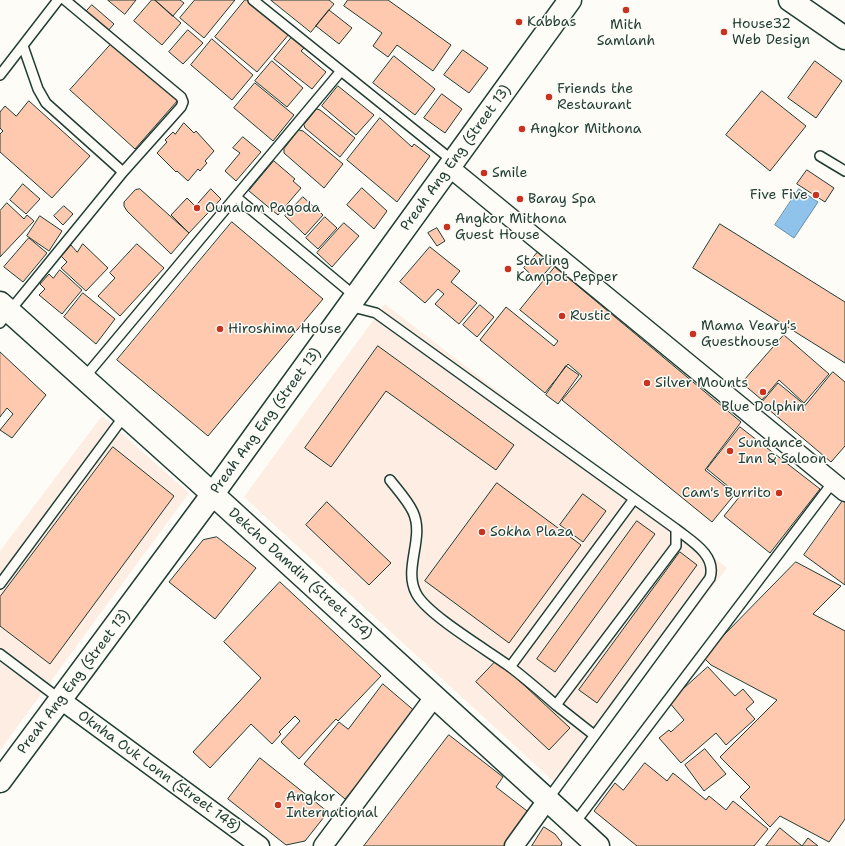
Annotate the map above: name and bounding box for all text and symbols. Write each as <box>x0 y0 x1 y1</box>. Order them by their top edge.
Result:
marker: Mith Samlanh <box>621 5 631 15</box>
place label: Kabbas <box>527 14 576 30</box>
place label: House32 Web Design <box>732 16 810 48</box>
marker: Kabbas <box>514 17 524 27</box>
place label: Mith Samlanh <box>597 17 655 50</box>
marker: House32 Web Design <box>719 27 729 37</box>
place label: Friends the Restaurant <box>557 81 633 114</box>
street label: Preah Ang Eng (Street 13) <box>397 82 515 234</box>
marker: Friends the Restaurant <box>544 92 554 102</box>
place label: Angkor Mithona <box>530 121 642 137</box>
marker: Angkor Mithona <box>517 124 527 134</box>
place label: Smile <box>492 165 527 181</box>
marker: Smile <box>479 168 489 178</box>
place label: Five Five <box>750 187 808 203</box>
marker: Five Five <box>811 190 821 200</box>
place label: Baray Spa <box>528 191 596 207</box>
marker: Baray Spa <box>515 194 525 204</box>
place label: Ounalom Pagoda <box>205 200 320 216</box>
marker: Ounalom Pagoda <box>192 203 202 213</box>
place label: Angkor Mithona Guest House <box>455 211 567 244</box>
marker: Angkor Mithona Guest House <box>442 222 452 232</box>
place label: Starling Kampot Pepper <box>516 253 618 286</box>
marker: Starling Kampot Pepper <box>503 264 513 274</box>
place label: Rustic <box>570 308 611 324</box>
marker: Rustic <box>557 311 567 321</box>
place label: Mama Veary's Guesthouse <box>701 318 797 350</box>
place label: Hiroshima House <box>228 321 342 337</box>
marker: Hiroshima House <box>215 324 225 334</box>
marker: Mama Veary's Guesthouse <box>688 329 698 339</box>
street label: Preah Ang Eng (Street 13) <box>207 345 325 497</box>
place label: Silver Mounts <box>655 375 748 391</box>
marker: Silver Mounts <box>642 378 652 388</box>
marker: Blue Dolphin <box>758 387 768 397</box>
place label: Blue Dolphin <box>721 399 805 415</box>
place label: Sundance Inn & Saloon <box>738 435 827 468</box>
marker: Sundance Inn & Saloon <box>725 446 735 456</box>
place label: Cam's Burrito <box>682 485 771 501</box>
marker: Cam's Burrito <box>774 488 784 498</box>
street label: Dekcho Damdin (Street 154) <box>225 505 375 643</box>
place label: Sokha Plaza <box>490 524 573 540</box>
marker: Sokha Plaza <box>477 527 487 537</box>
street label: Preah Ang Eng (Street 13) <box>14 607 134 757</box>
street label: Oknha Ouk Lonn (Street 148) <box>74 707 244 837</box>
place label: Angkor International <box>286 789 378 822</box>
marker: Angkor International <box>273 800 283 810</box>

